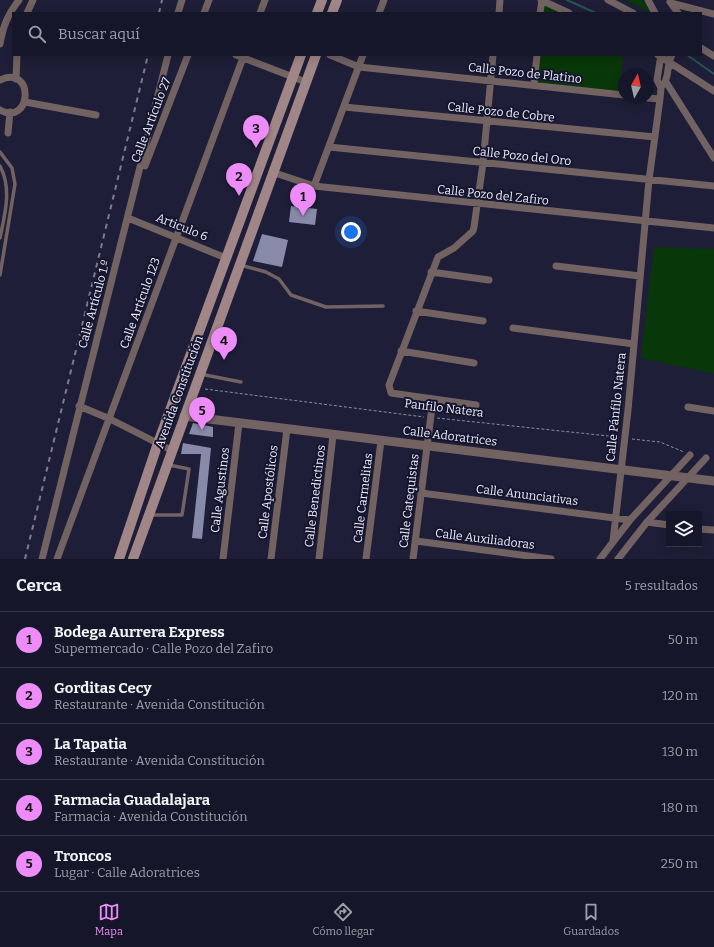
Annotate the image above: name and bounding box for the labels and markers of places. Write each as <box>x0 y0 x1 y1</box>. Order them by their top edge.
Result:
pin: 3 <box>243 115 269 148</box>
pin: 2 <box>226 163 252 196</box>
pin: 1 <box>290 183 316 216</box>
pin: 4 <box>211 327 237 360</box>
pin: 5 <box>189 397 215 430</box>

